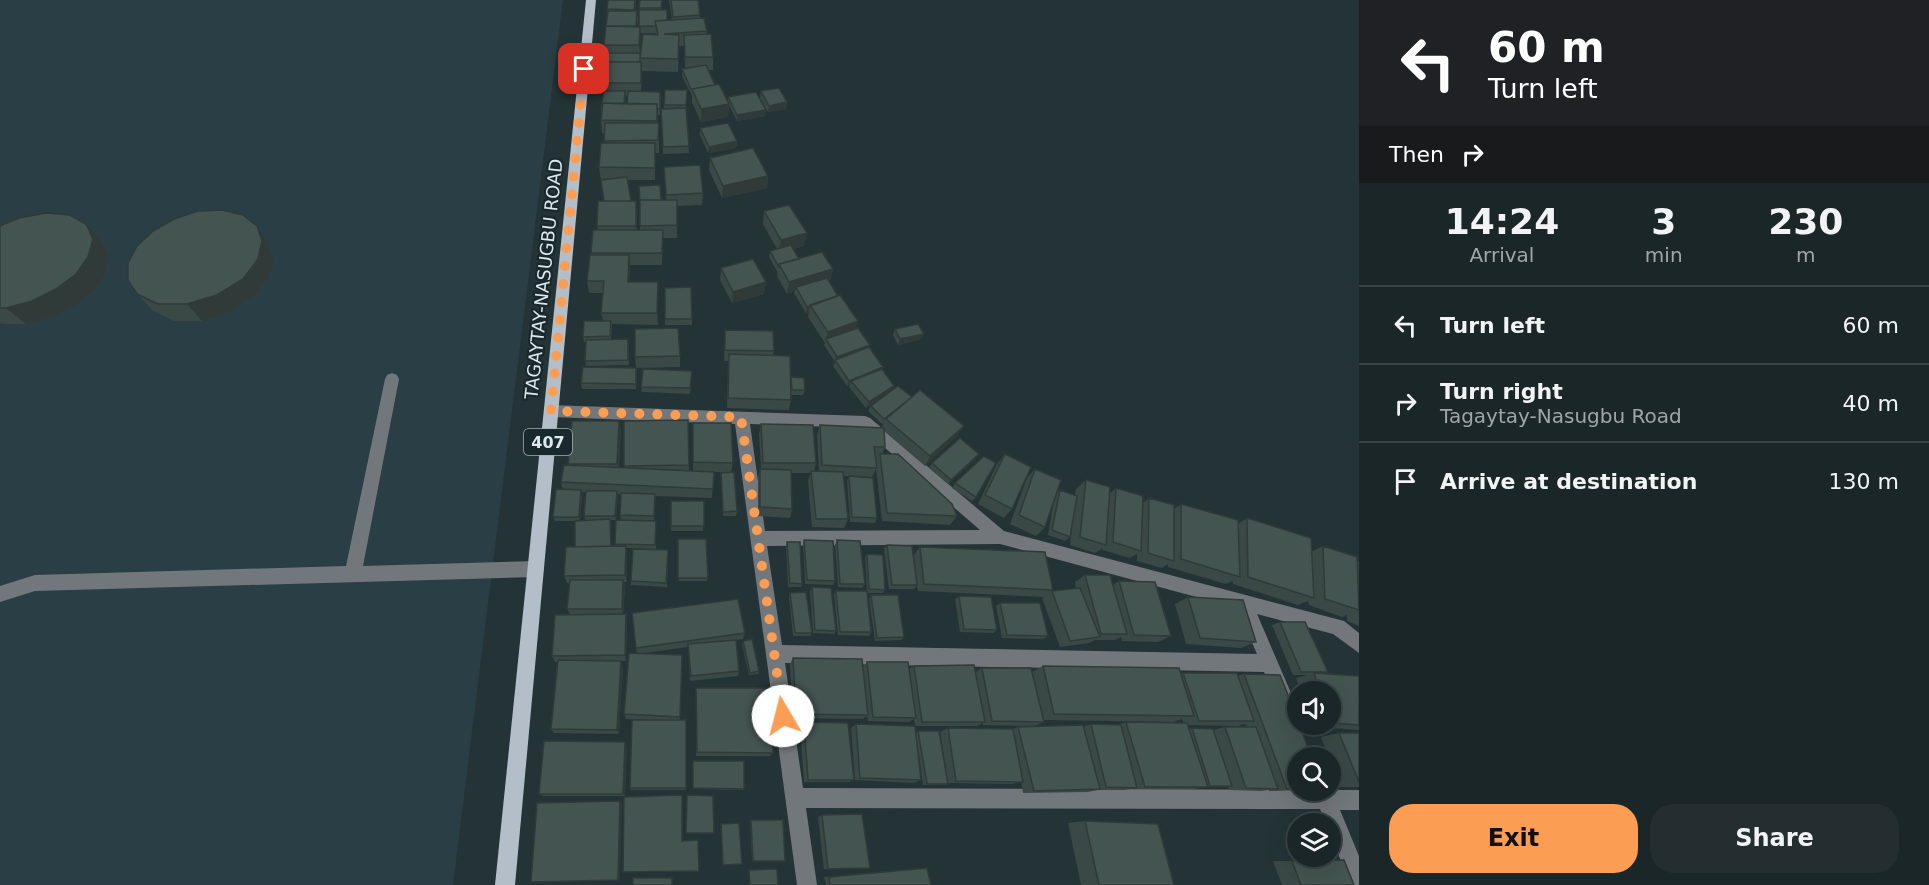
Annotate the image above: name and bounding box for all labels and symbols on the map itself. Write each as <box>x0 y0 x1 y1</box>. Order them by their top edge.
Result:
pin <box>558 43 609 94</box>
street label: TAGAYTAY-NASUGBU ROAD <box>520 158 567 401</box>
road number: 407 <box>524 429 572 455</box>
position arrow <box>751 684 815 748</box>

